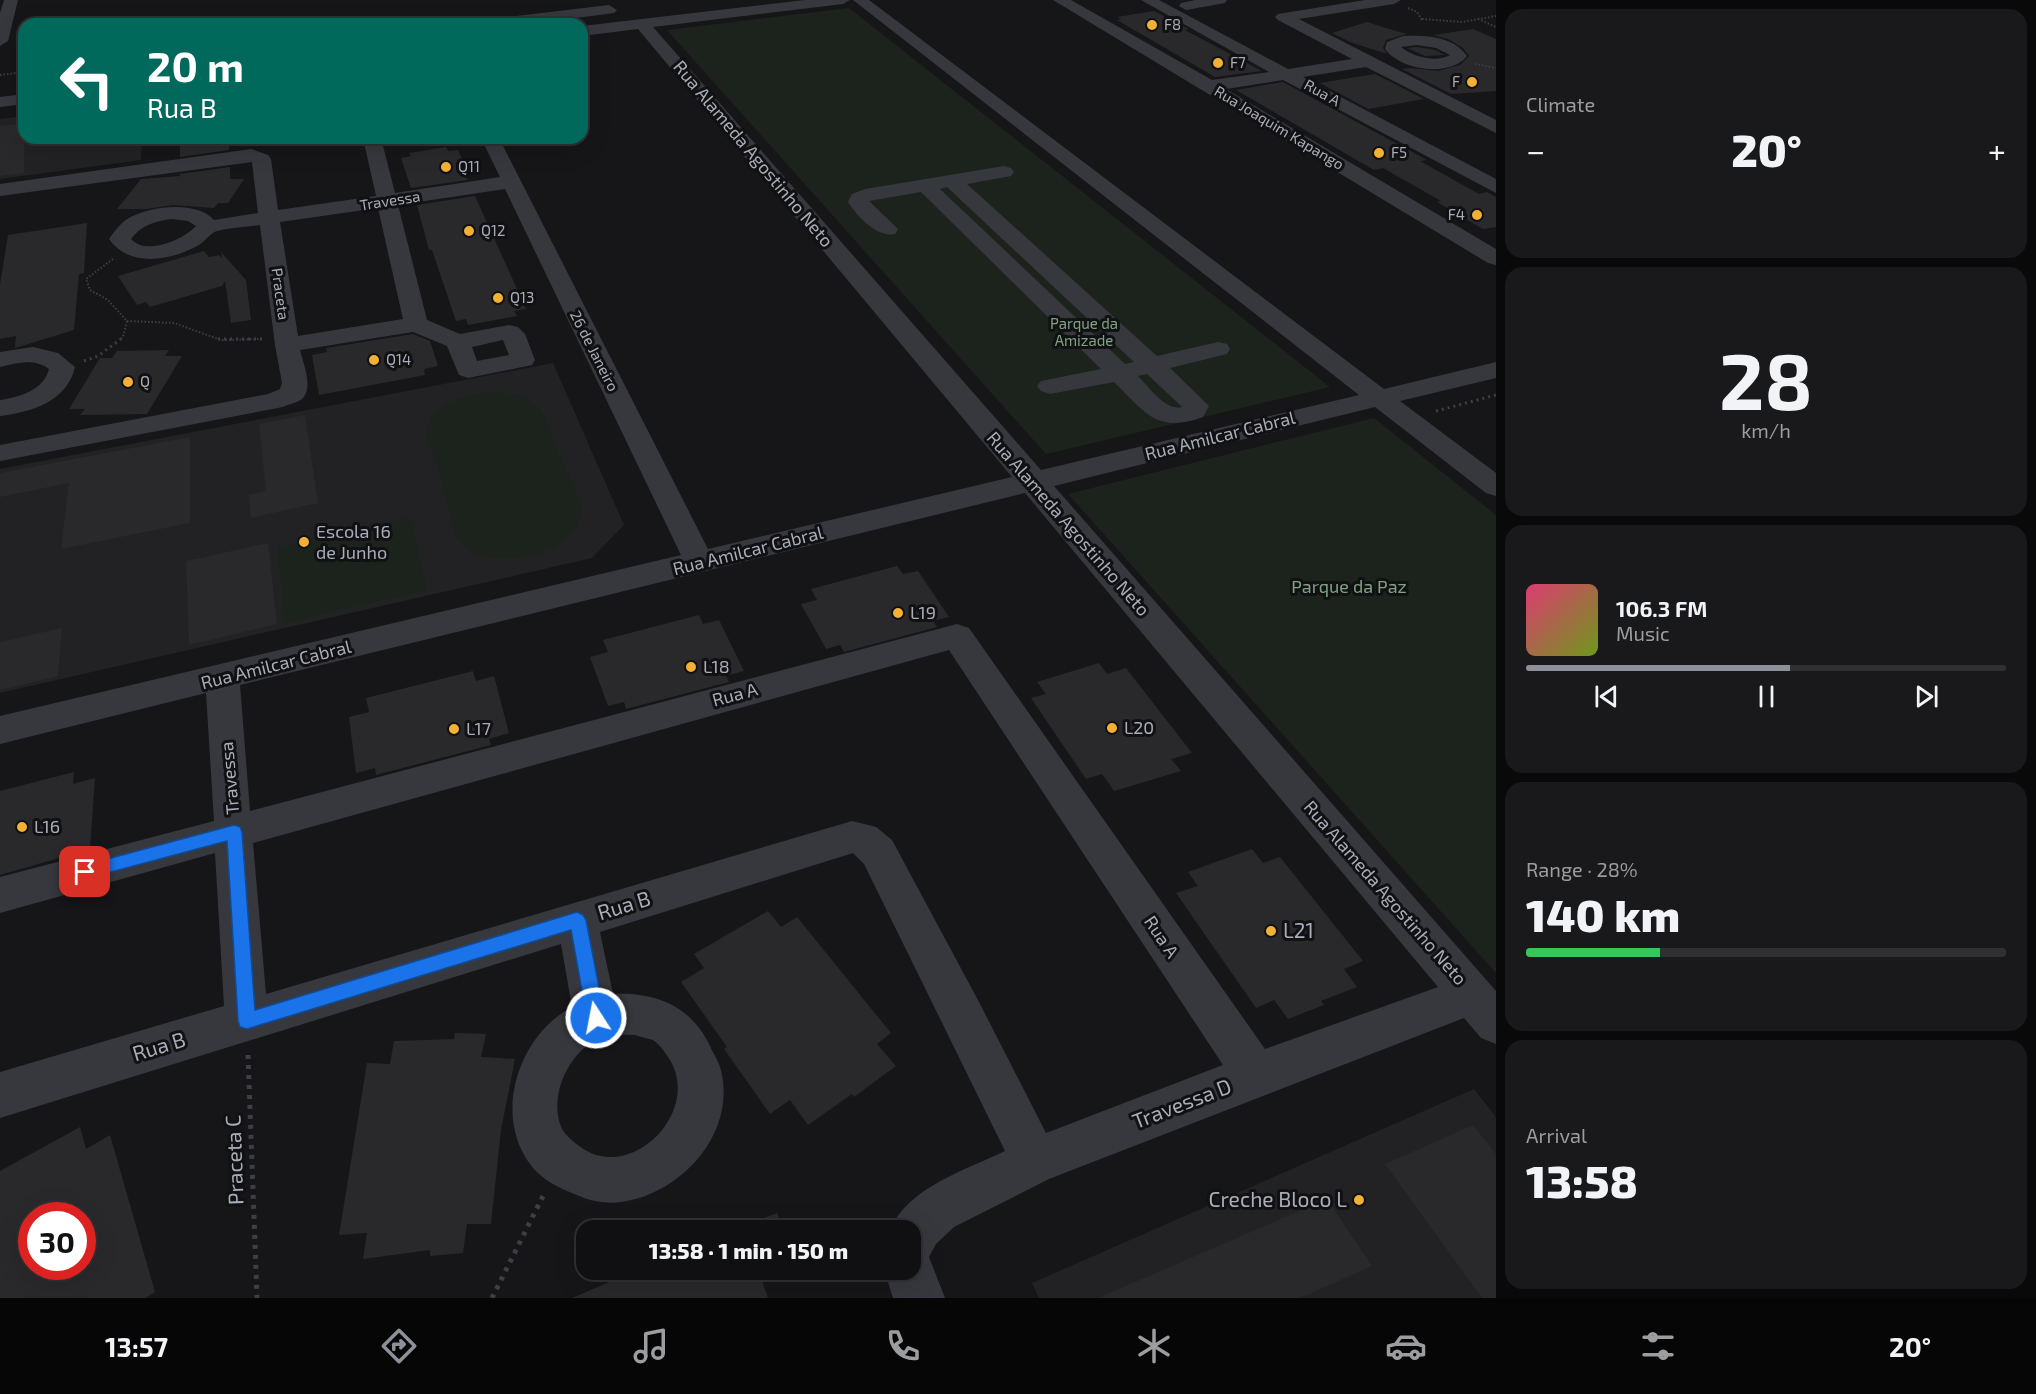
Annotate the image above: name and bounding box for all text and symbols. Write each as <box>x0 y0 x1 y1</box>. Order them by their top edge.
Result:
place label: F8 <box>1164 15 1181 33</box>
marker: F8 <box>1145 18 1159 32</box>
text: 20 m <box>147 40 244 90</box>
icon: left <box>48 42 126 120</box>
place label: F7 <box>1230 53 1246 71</box>
street label: Rua Alameda Agostinho Neto <box>669 56 838 251</box>
marker: F7 <box>1211 56 1225 70</box>
place label: F <box>1452 72 1460 90</box>
street label: Rua A <box>1301 75 1344 110</box>
marker: F <box>1465 75 1479 89</box>
street label: Rua Joaquim Kapango <box>1212 81 1348 173</box>
text: Rua B <box>147 91 217 123</box>
text: Climate <box>1526 92 1595 116</box>
text: 20° <box>1731 122 1802 176</box>
text: − <box>1526 130 1545 170</box>
text: + <box>1988 130 2006 170</box>
place label: F5 <box>1391 143 1407 161</box>
marker: F5 <box>1372 146 1386 160</box>
place label: Q11 <box>458 157 480 176</box>
marker: Q11 <box>439 160 453 174</box>
street label: Travessa <box>358 186 421 214</box>
place label: F4 <box>1448 205 1465 223</box>
marker: F4 <box>1470 208 1484 222</box>
place label: Q12 <box>481 221 505 240</box>
marker: Q12 <box>462 224 476 238</box>
street label: Praceta <box>268 267 294 321</box>
place label: Q13 <box>510 288 534 307</box>
marker: Q13 <box>491 291 505 305</box>
street label: 26 de Janeiro <box>567 307 623 394</box>
park label: Parque da Amizade <box>1050 314 1118 349</box>
text: 28 <box>1719 332 1813 426</box>
place label: Q14 <box>386 350 411 369</box>
marker: Q14 <box>367 353 381 367</box>
place label: Q <box>140 372 150 391</box>
marker: Q <box>121 375 135 389</box>
street label: Rua Amilcar Cabral <box>1142 406 1298 464</box>
text: km/h <box>1741 418 1791 442</box>
street label: Rua Alameda Agostinho Neto <box>983 427 1155 620</box>
place label: Escola 16 de Junho <box>316 520 391 563</box>
street label: Rua Amilcar Cabral <box>670 521 826 579</box>
marker: Escola 16 de Junho <box>297 535 311 549</box>
park label: Parque da Paz <box>1291 575 1407 597</box>
text: 106.3 FM <box>1616 595 1707 621</box>
place label: L19 <box>910 601 936 623</box>
marker: L19 <box>891 606 905 620</box>
text: Music <box>1616 621 1670 645</box>
street label: Rua Amilcar Cabral <box>198 635 354 693</box>
place label: L18 <box>703 655 730 677</box>
marker: L18 <box>684 660 698 674</box>
street label: Rua A <box>710 677 761 711</box>
icon: previous <box>1590 680 1623 713</box>
icon: pause <box>1750 680 1783 713</box>
icon: next <box>1910 680 1943 713</box>
place label: L20 <box>1124 716 1154 738</box>
place label: L17 <box>466 717 491 739</box>
marker: L20 <box>1105 721 1119 735</box>
marker: L17 <box>447 722 461 736</box>
street label: Travessa <box>215 741 243 815</box>
street label: Rua Alameda Agostinho Neto <box>1300 796 1472 989</box>
place label: L16 <box>34 815 60 837</box>
marker: L16 <box>15 820 29 834</box>
pin <box>59 846 110 897</box>
icon: arrive <box>68 855 101 888</box>
text: Range · 28% <box>1526 857 1638 881</box>
street label: Rua B <box>594 885 653 924</box>
text: 140 km <box>1526 887 1680 941</box>
street label: Rua A <box>1140 911 1184 962</box>
place label: L21 <box>1283 917 1314 942</box>
marker: L21 <box>1264 924 1278 938</box>
position arrow <box>564 986 628 1050</box>
street label: Rua B <box>129 1026 188 1065</box>
street label: Travessa D <box>1128 1072 1234 1133</box>
street label: Praceta C <box>219 1115 248 1205</box>
text: Arrival <box>1526 1123 1587 1147</box>
text: 13:58 <box>1526 1153 1638 1207</box>
place label: Creche Bloco L <box>1208 1186 1347 1211</box>
marker: Creche Bloco L <box>1352 1193 1366 1207</box>
speed limit sign: 30 <box>18 1202 96 1280</box>
text: 13:58 · 1 min · 150 m <box>649 1237 848 1263</box>
icon: directions <box>378 1325 420 1367</box>
icon: music <box>630 1325 672 1367</box>
icon: phone <box>882 1325 924 1367</box>
icon: climate <box>1133 1325 1175 1367</box>
icon: car <box>1385 1325 1427 1367</box>
icon: filters <box>1637 1325 1679 1367</box>
text: 13:57 <box>105 1330 168 1362</box>
text: 20° <box>1889 1330 1931 1362</box>

